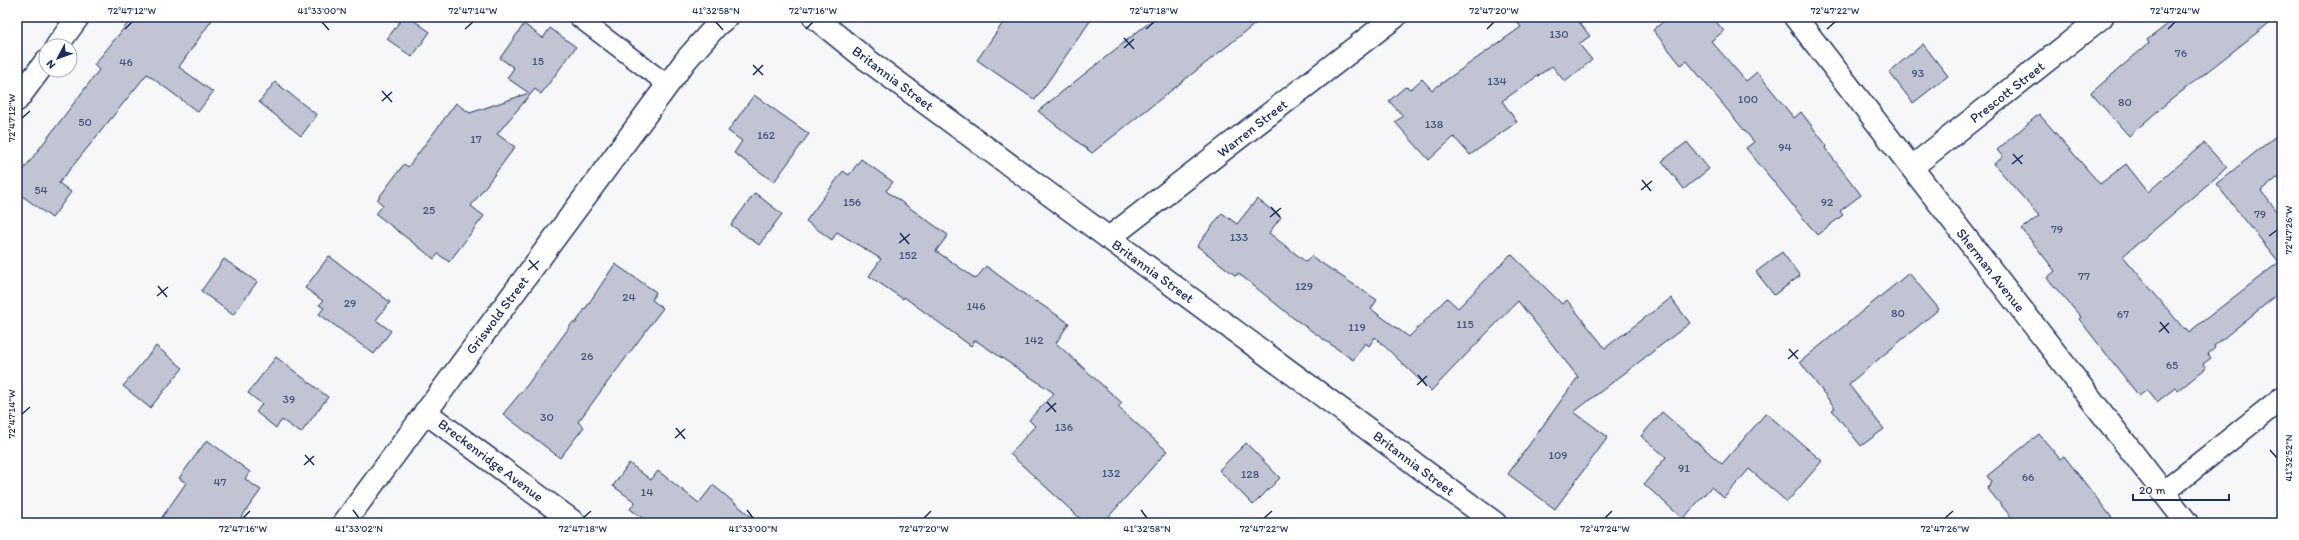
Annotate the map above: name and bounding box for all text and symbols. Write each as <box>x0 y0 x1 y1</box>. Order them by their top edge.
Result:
text: 72°47'12"W <box>108 4 156 17</box>
text: 41°33'00"N <box>297 4 347 17</box>
text: 72°47'14"W <box>449 4 498 17</box>
text: 41°32'58"N <box>692 4 740 17</box>
text: 72°47'16"W <box>789 4 838 17</box>
text: 72°47'18"W <box>1130 4 1179 17</box>
text: 72°47'20"W <box>1469 4 1519 17</box>
text: 72°47'22"W <box>1811 4 1860 17</box>
text: 72°47'24"W <box>2150 4 2200 17</box>
house number: 130 <box>1549 27 1569 41</box>
north arrow <box>38 38 78 78</box>
street label: Britannia Street <box>849 42 937 115</box>
house number: 76 <box>2175 46 2187 60</box>
house number: 15 <box>532 54 544 68</box>
house number: 46 <box>119 55 133 69</box>
text: N <box>43 57 58 71</box>
street label: Prescott Street <box>1966 58 2048 127</box>
house number: 93 <box>1912 66 1925 80</box>
house number: 134 <box>1487 74 1507 88</box>
house number: 100 <box>1738 92 1758 106</box>
text: 72°47'12"W <box>5 94 18 142</box>
house number: 80 <box>2118 95 2132 109</box>
street label: Warren Street <box>1214 96 1291 161</box>
house number: 50 <box>78 115 92 129</box>
house number: 138 <box>1425 117 1444 131</box>
house number: 162 <box>757 128 776 142</box>
house number: 17 <box>470 132 482 146</box>
house number: 94 <box>1778 140 1792 154</box>
house number: 54 <box>34 183 48 197</box>
house number: 156 <box>843 195 861 209</box>
house number: 92 <box>1821 195 1834 209</box>
house number: 25 <box>423 203 435 217</box>
text: 72°47'26"W <box>2282 205 2295 254</box>
house number: 79 <box>2254 207 2266 221</box>
house number: 79 <box>2051 222 2063 236</box>
street label: Sherman Avenue <box>1953 225 2029 316</box>
house number: 133 <box>1230 230 1249 244</box>
street label: Britannia Street <box>1108 236 1197 307</box>
house number: 152 <box>899 248 918 262</box>
house number: 77 <box>2078 269 2090 283</box>
street label: Griswold Street <box>462 273 532 358</box>
house number: 129 <box>1295 279 1313 293</box>
house number: 24 <box>622 290 636 304</box>
house number: 29 <box>344 296 356 310</box>
house number: 146 <box>966 299 986 313</box>
house number: 80 <box>1891 306 1905 320</box>
house number: 67 <box>2117 307 2129 321</box>
house number: 115 <box>1456 317 1474 331</box>
house number: 119 <box>1348 320 1366 334</box>
house number: 142 <box>1024 333 1044 347</box>
house number: 26 <box>581 349 593 363</box>
house number: 65 <box>2166 358 2178 372</box>
text: 72°47'14"W <box>5 389 18 438</box>
house number: 39 <box>283 392 295 406</box>
house number: 30 <box>540 410 554 424</box>
street label: Breckenridge Avenue <box>435 415 547 506</box>
house number: 136 <box>1055 420 1073 434</box>
street label: Britannia Street <box>1370 427 1458 500</box>
text: 41°32'52"N <box>2282 434 2295 482</box>
house number: 109 <box>1548 448 1568 462</box>
house number: 91 <box>1678 461 1690 475</box>
house number: 132 <box>1102 466 1121 480</box>
house number: 128 <box>1241 467 1260 481</box>
house number: 66 <box>2022 470 2034 484</box>
house number: 47 <box>213 475 227 489</box>
scale bar <box>2133 476 2229 502</box>
text: 20 m <box>2139 483 2166 497</box>
house number: 14 <box>641 485 653 499</box>
text: 72°47'16"W <box>219 522 268 535</box>
text: 41°33'02"N <box>335 522 383 535</box>
text: 72°47'18"W <box>559 522 608 535</box>
text: 41°33'00"N <box>728 522 778 535</box>
text: 72°47'20"W <box>899 522 949 535</box>
text: 41°32'58"N <box>1123 522 1171 535</box>
text: 72°47'22"W <box>1240 522 1289 535</box>
text: 72°47'24"W <box>1580 522 1630 535</box>
text: 72°47'26"W <box>1921 522 1970 535</box>

